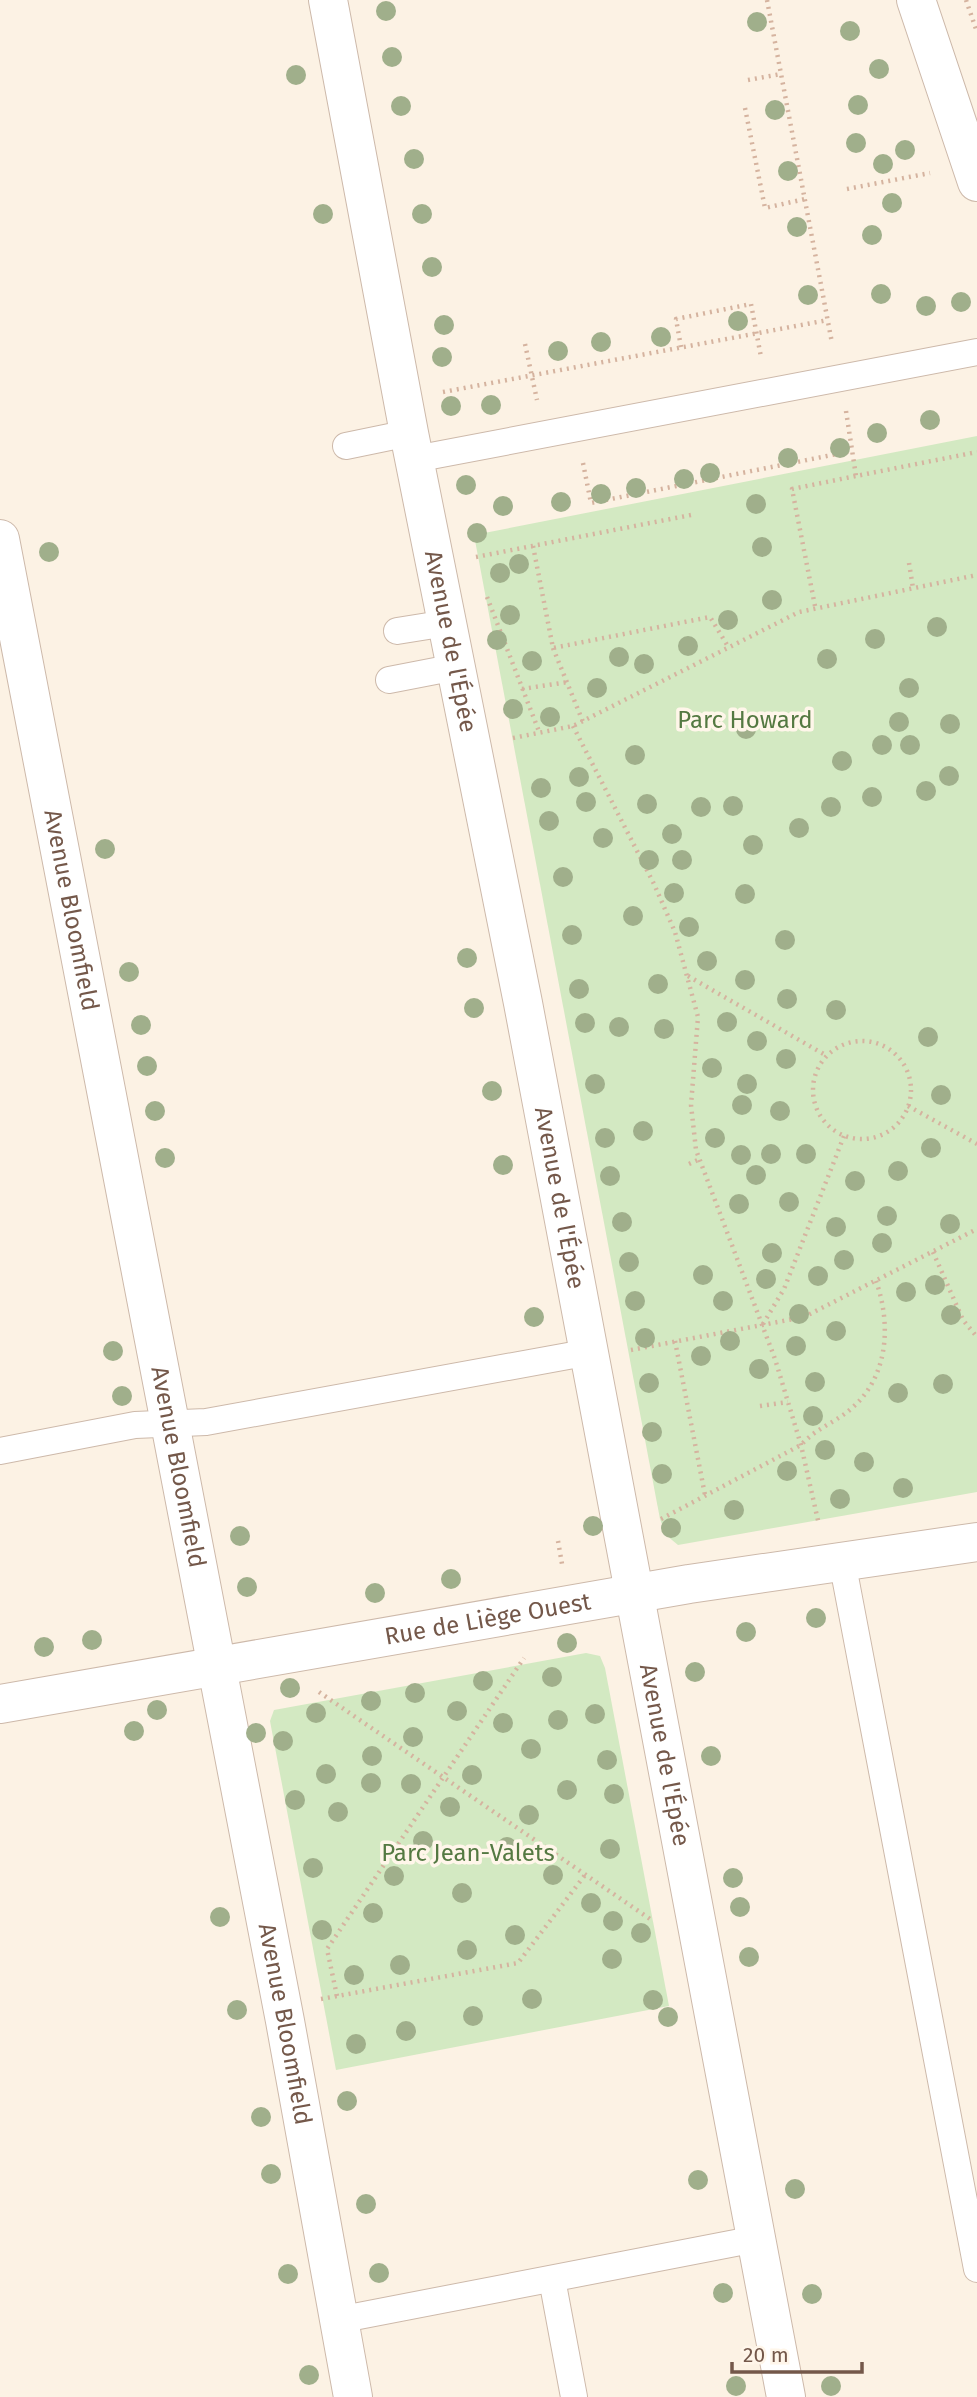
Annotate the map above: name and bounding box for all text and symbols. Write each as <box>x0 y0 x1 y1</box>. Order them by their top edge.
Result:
street label: Avenue de l'Épée <box>419 548 483 735</box>
park label: Parc Howard <box>677 706 813 734</box>
street label: Avenue Bloomfield <box>38 807 104 1013</box>
street label: Avenue de l'Épée <box>529 1104 591 1291</box>
street label: Avenue Bloomfield <box>145 1364 212 1570</box>
street label: Rue de Liège Ouest <box>382 1587 593 1651</box>
street label: Avenue de l'Épée <box>634 1661 696 1848</box>
park label: Parc Jean-Valets <box>381 1839 555 1867</box>
street label: Avenue Bloomfield <box>252 1921 317 2127</box>
scale bar <box>732 2330 862 2374</box>
text: 20 m <box>743 2342 789 2368</box>

